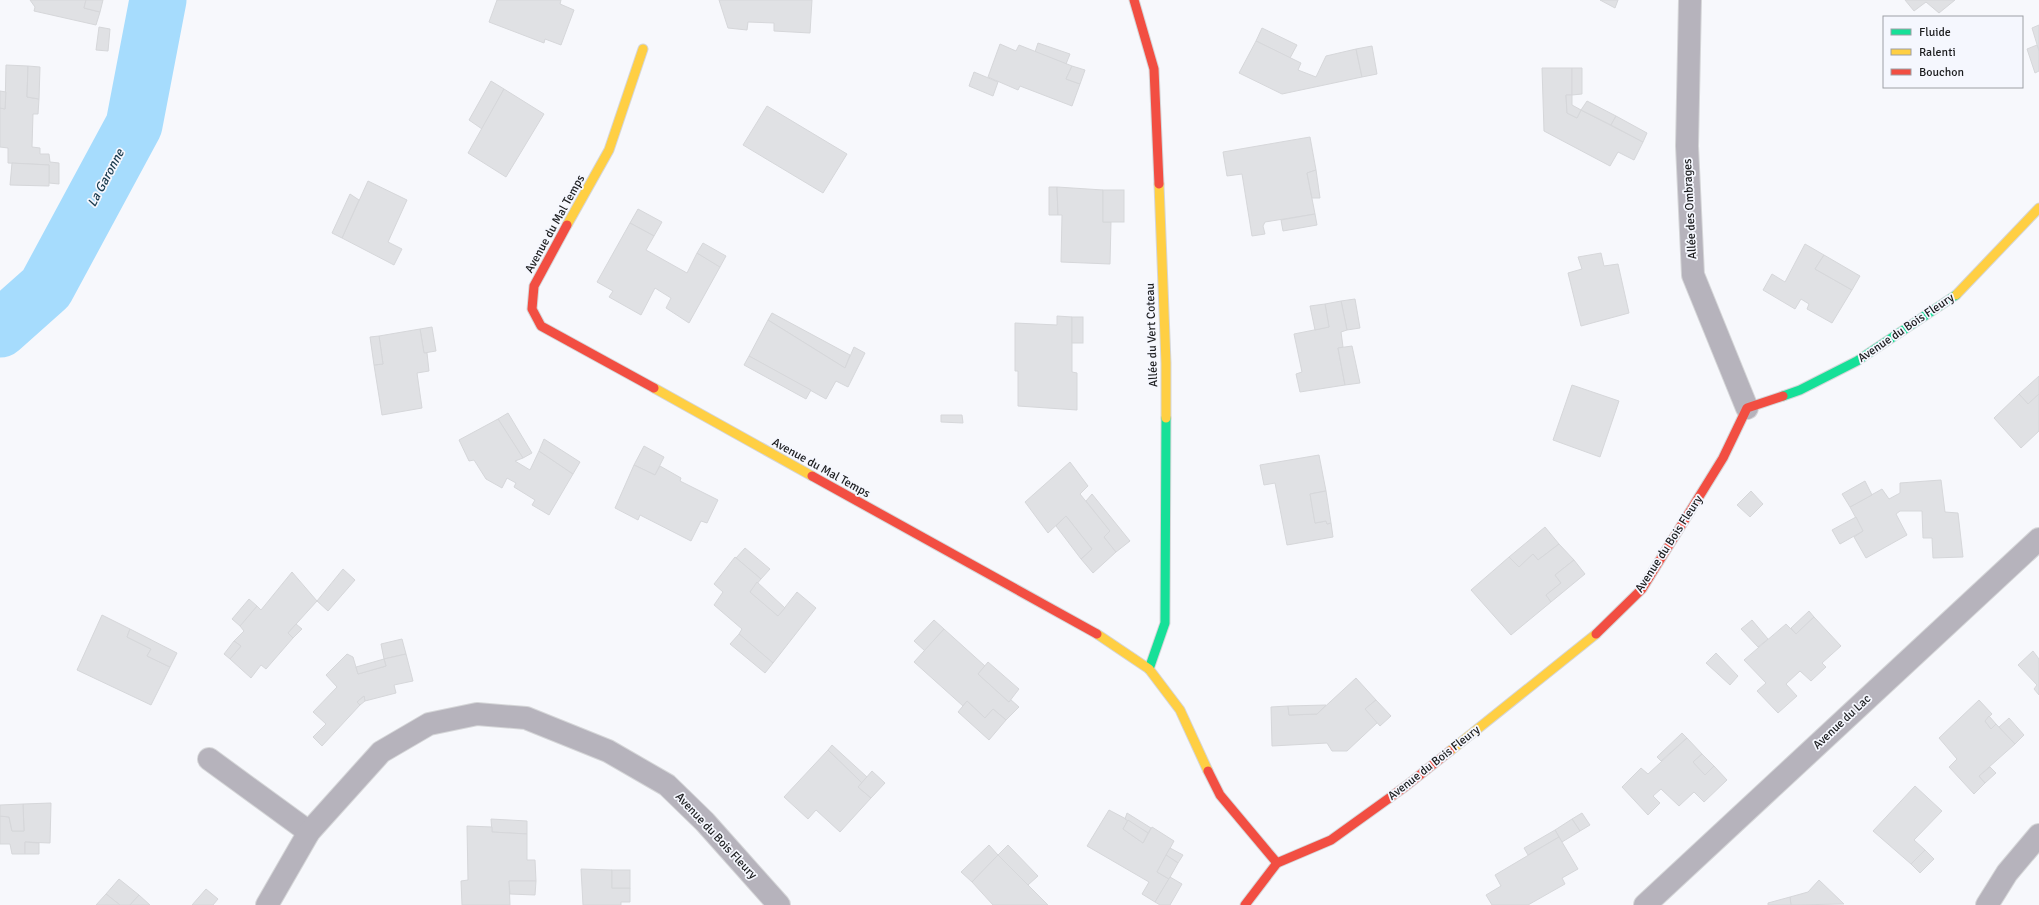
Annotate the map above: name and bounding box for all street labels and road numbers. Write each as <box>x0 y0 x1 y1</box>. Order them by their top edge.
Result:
street label: Allée des Ombrages <box>1680 158 1700 260</box>
street label: Avenue du Mal Temps <box>522 172 588 276</box>
street label: Allée du Vert Coteau <box>1143 283 1161 387</box>
street label: Avenue du Bois Fleury <box>1855 290 1957 366</box>
street label: Avenue du Mal Temps <box>769 435 873 501</box>
street label: Avenue du Bois Fleury <box>1632 492 1706 595</box>
street label: Avenue du Lac <box>1810 691 1874 753</box>
street label: Avenue du Bois Fleury <box>1385 722 1483 804</box>
street label: Avenue du Bois Fleury <box>672 790 760 883</box>

